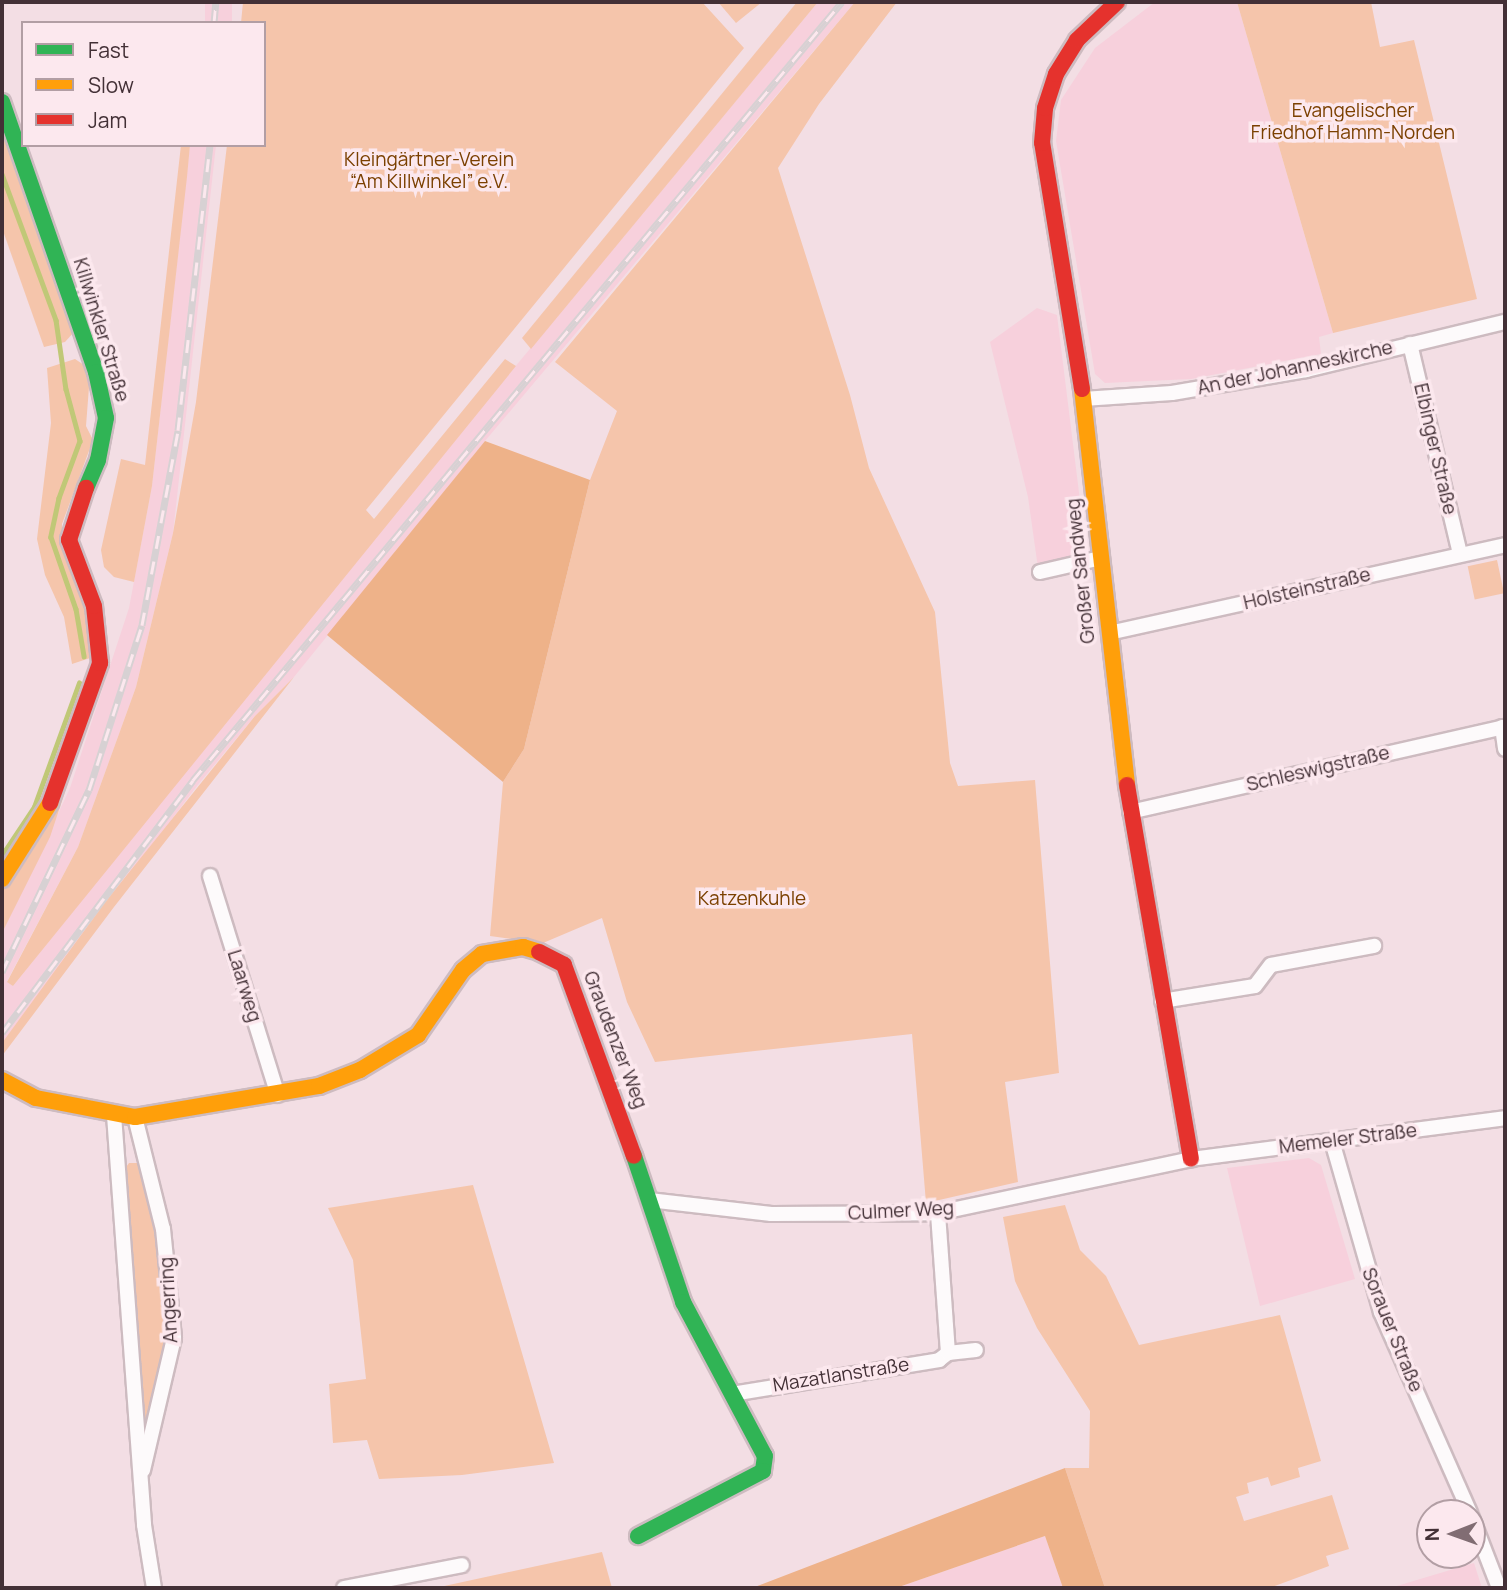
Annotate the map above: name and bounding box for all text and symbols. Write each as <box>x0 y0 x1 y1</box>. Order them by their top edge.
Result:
legend <box>21 21 266 147</box>
text: Fast <box>88 36 129 64</box>
text: Slow <box>88 71 134 99</box>
park label: Evangelischer Friedhof Hamm-Norden <box>1251 100 1455 144</box>
text: Jam <box>88 106 127 134</box>
park label: Kleingärtner-Verein “Am Killwinkel” e.V. <box>344 149 514 193</box>
street label: Killwinkler Straße <box>68 255 134 405</box>
street label: An der Johanneskirche <box>1195 336 1395 400</box>
street label: Elbinger Straße <box>1409 381 1461 517</box>
street label: Großer Sandweg <box>1062 497 1100 645</box>
street label: Holsteinstraße <box>1241 563 1373 615</box>
street label: Schleswigstraße <box>1244 741 1392 797</box>
park label: Katzenkuhle <box>698 888 806 910</box>
street label: Laarweg <box>222 947 266 1025</box>
street label: Graudenzer Weg <box>578 968 652 1112</box>
street label: Memeler Straße <box>1278 1119 1418 1159</box>
street label: Culmer Weg <box>847 1197 955 1225</box>
street label: Angerring <box>155 1256 183 1344</box>
street label: Sorauer Straße <box>1357 1265 1427 1395</box>
street label: Mazatlanstraße <box>771 1353 911 1397</box>
north arrow <box>1416 1499 1486 1569</box>
text: N <box>1419 1527 1445 1541</box>

